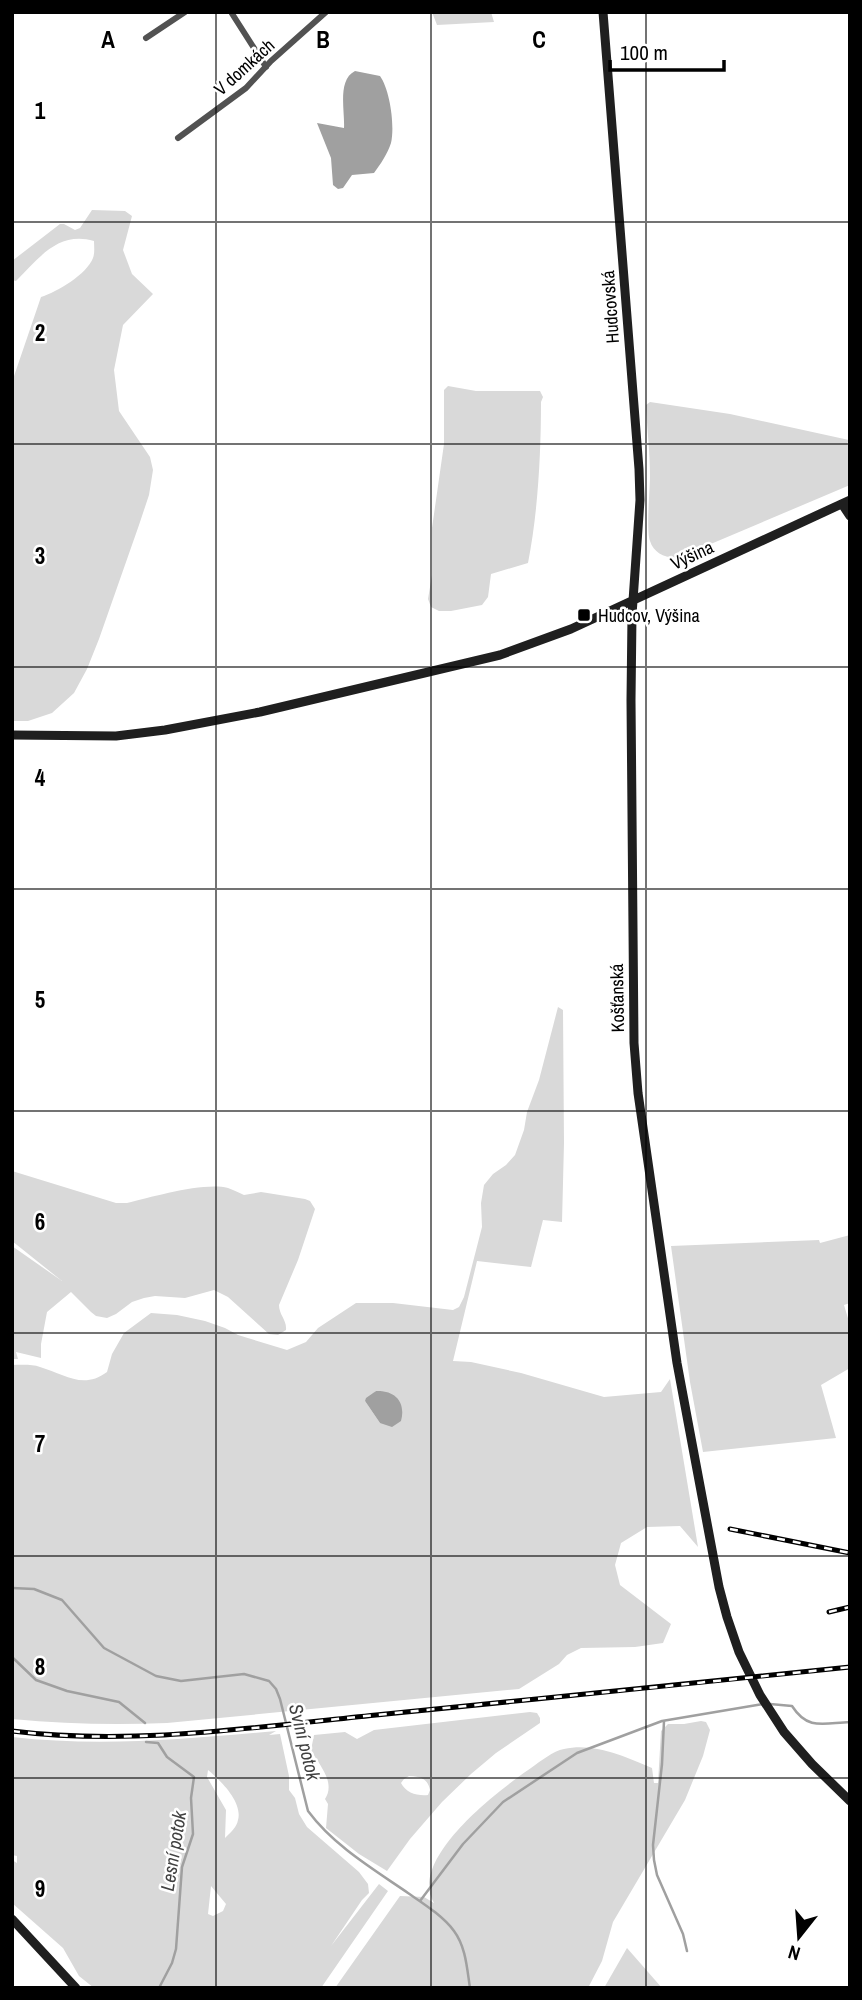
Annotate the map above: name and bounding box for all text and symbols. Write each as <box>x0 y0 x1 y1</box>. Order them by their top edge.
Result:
text: A <box>101 24 115 55</box>
text: B <box>316 24 330 55</box>
text: C <box>532 24 546 55</box>
scale bar <box>610 28 724 72</box>
street label: V domkách <box>208 33 280 101</box>
text: 100 m <box>620 38 668 67</box>
text: 1 <box>35 95 46 126</box>
street label: Hudcovská <box>595 270 625 344</box>
text: 2 <box>35 317 45 348</box>
street label: Výšina <box>667 534 717 576</box>
text: 3 <box>35 540 45 571</box>
place label: Hudcov, Výšina <box>598 603 700 628</box>
marker: Hudcov, Výšina <box>576 607 592 623</box>
text: 4 <box>35 762 46 793</box>
street label: Košťanská <box>604 963 630 1033</box>
text: 5 <box>35 984 45 1015</box>
text: 6 <box>35 1206 45 1237</box>
text: 7 <box>35 1428 45 1459</box>
text: 8 <box>35 1651 45 1682</box>
water label: Sviní potok <box>283 1701 327 1784</box>
water label: Lesní potok <box>154 1808 192 1893</box>
text: 9 <box>35 1873 45 1904</box>
north arrow <box>764 1902 834 1972</box>
text: N <box>785 1939 803 1967</box>

